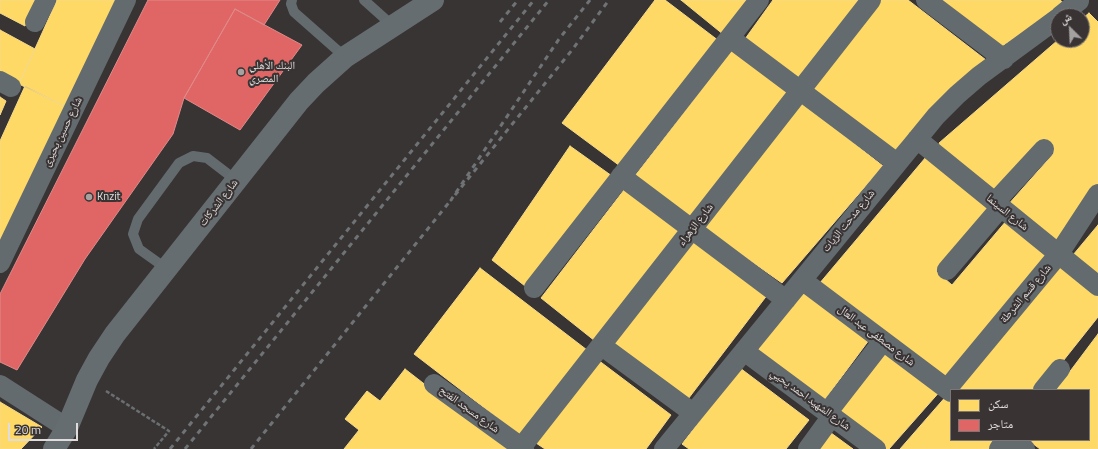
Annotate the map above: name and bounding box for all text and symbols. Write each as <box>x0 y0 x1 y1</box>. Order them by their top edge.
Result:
north arrow <box>1050 8 1090 48</box>
text: ش <box>1057 8 1074 28</box>
place label: البنك الأهلي المصري <box>249 59 295 85</box>
marker: البنك الأهلي المصري <box>236 67 246 77</box>
street label: شارع حسين بحيرى <box>40 95 86 169</box>
street label: شارع الشركات <box>197 177 241 229</box>
street label: شارع مدحت الزيات <box>820 187 878 255</box>
place label: Knzit <box>97 190 120 204</box>
marker: Knzit <box>84 192 94 202</box>
street label: شارع السينما <box>983 192 1031 234</box>
street label: شارع الزهراء <box>675 201 717 249</box>
street label: شارع قسم الشرطة <box>998 262 1054 326</box>
street label: شارع مصطفى عبد العال <box>835 303 917 369</box>
street label: شارع الشهيد احمد يحيي <box>767 367 853 433</box>
street label: شارع مسجد الفتح <box>436 384 502 436</box>
legend <box>950 389 1090 441</box>
text: سكن <box>988 394 1008 413</box>
text: متاجر <box>988 414 1013 433</box>
scale bar <box>10 415 80 441</box>
text: 20 m <box>15 420 41 439</box>

